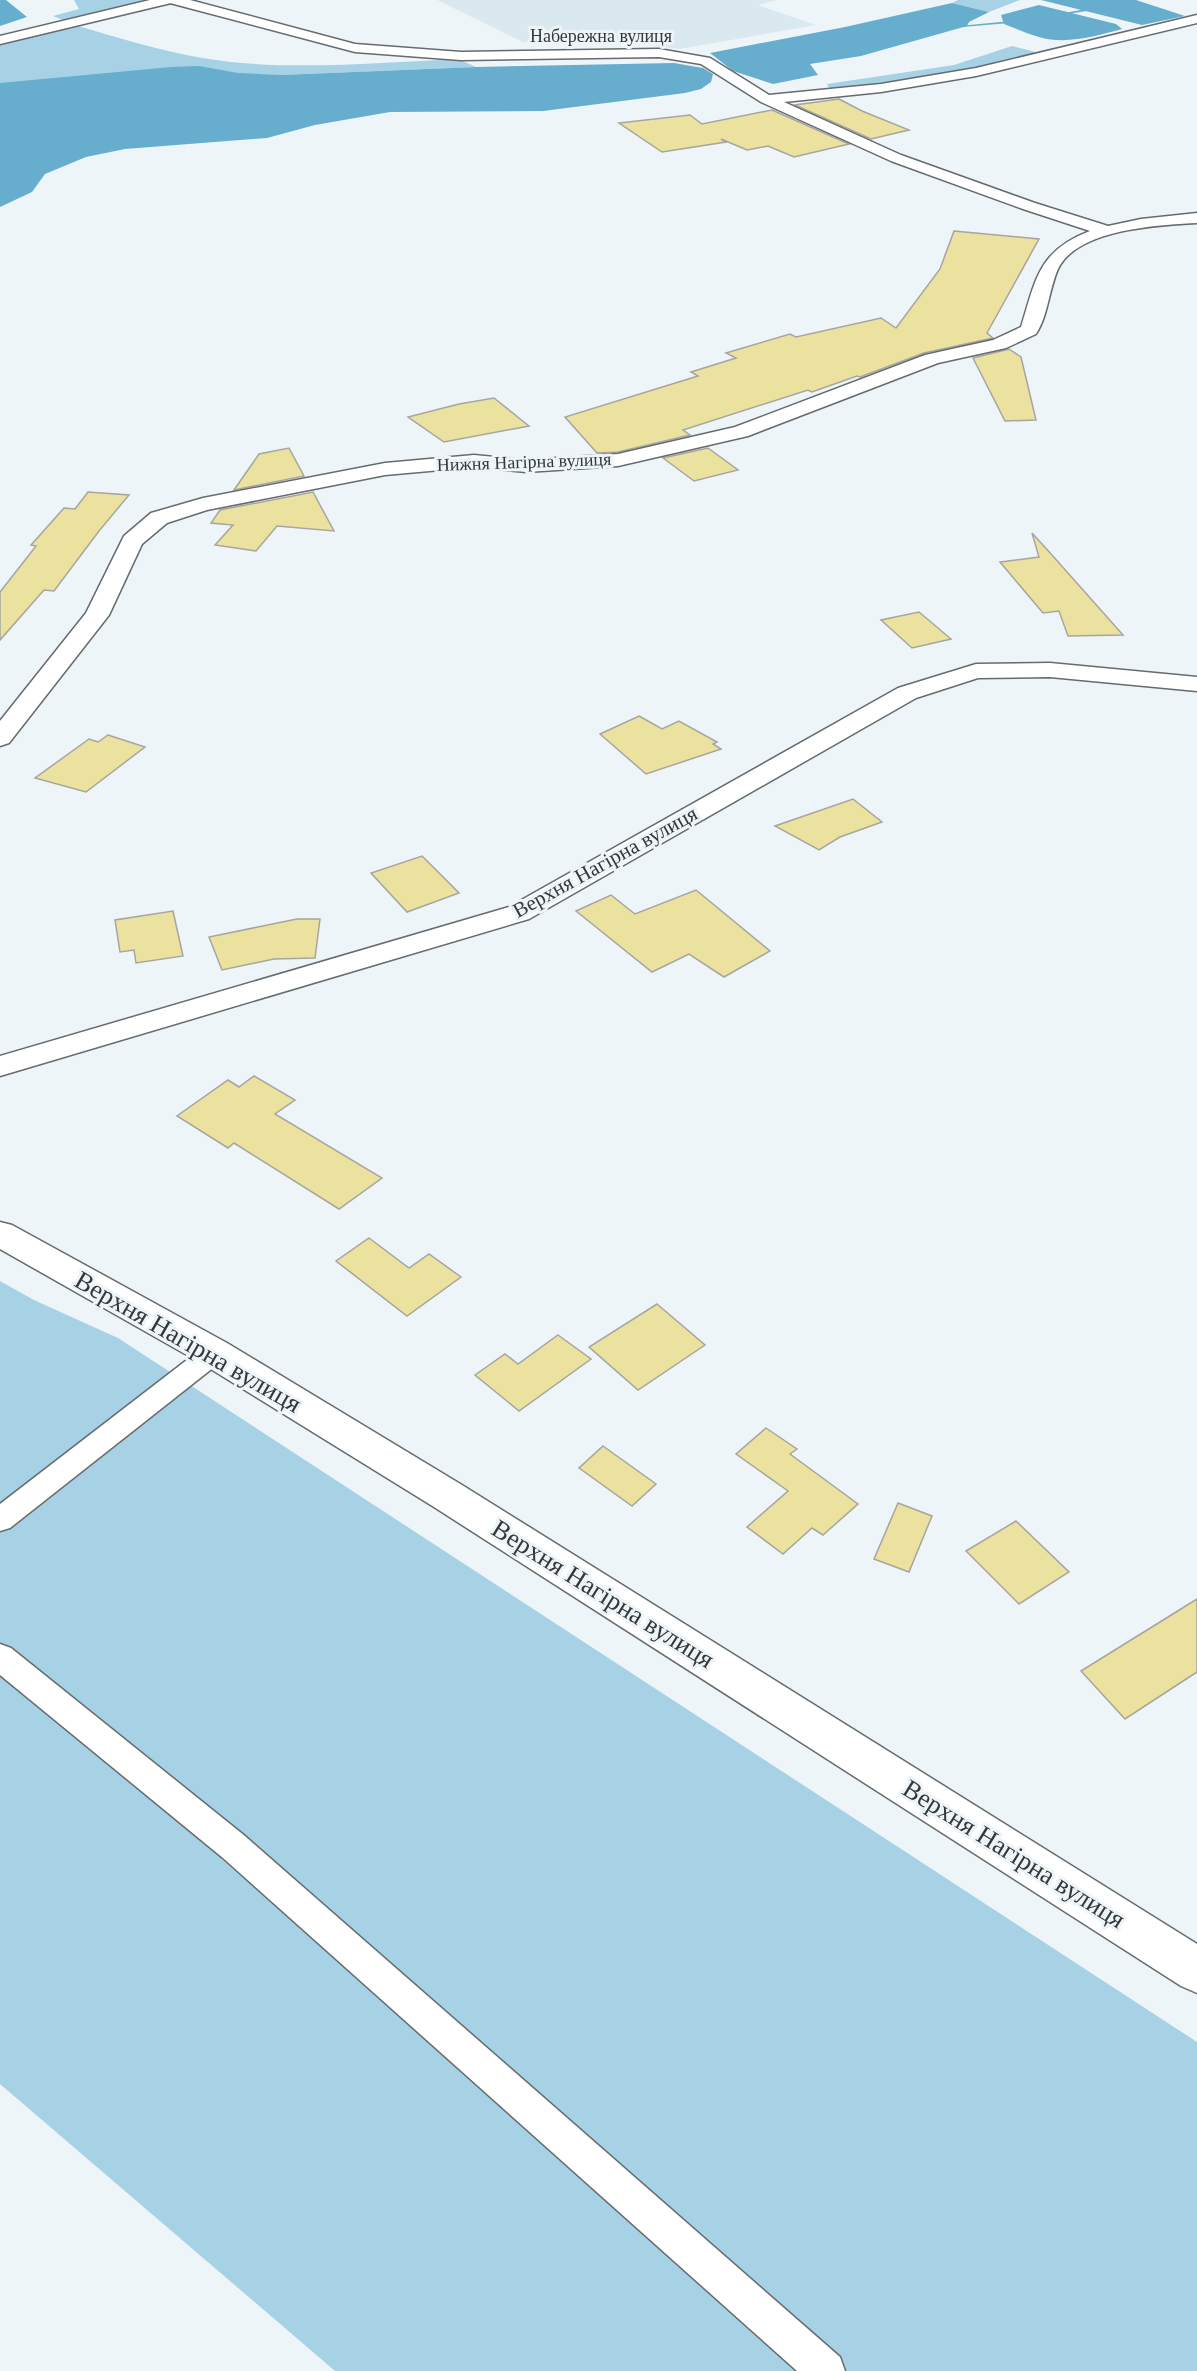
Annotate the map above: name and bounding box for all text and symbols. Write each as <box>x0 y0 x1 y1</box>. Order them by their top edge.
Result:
street label: Набережна вулиця <box>530 26 672 46</box>
street label: Нижня Нагірна вулиця <box>436 449 612 475</box>
street label: Верхня Нагірна вулиця <box>509 801 702 923</box>
street label: Верхня Нагірна вулиця <box>70 1265 306 1419</box>
street label: Верхня Нагірна вулиця <box>487 1514 719 1674</box>
street label: Верхня Нагірна вулиця <box>898 1774 1130 1934</box>

